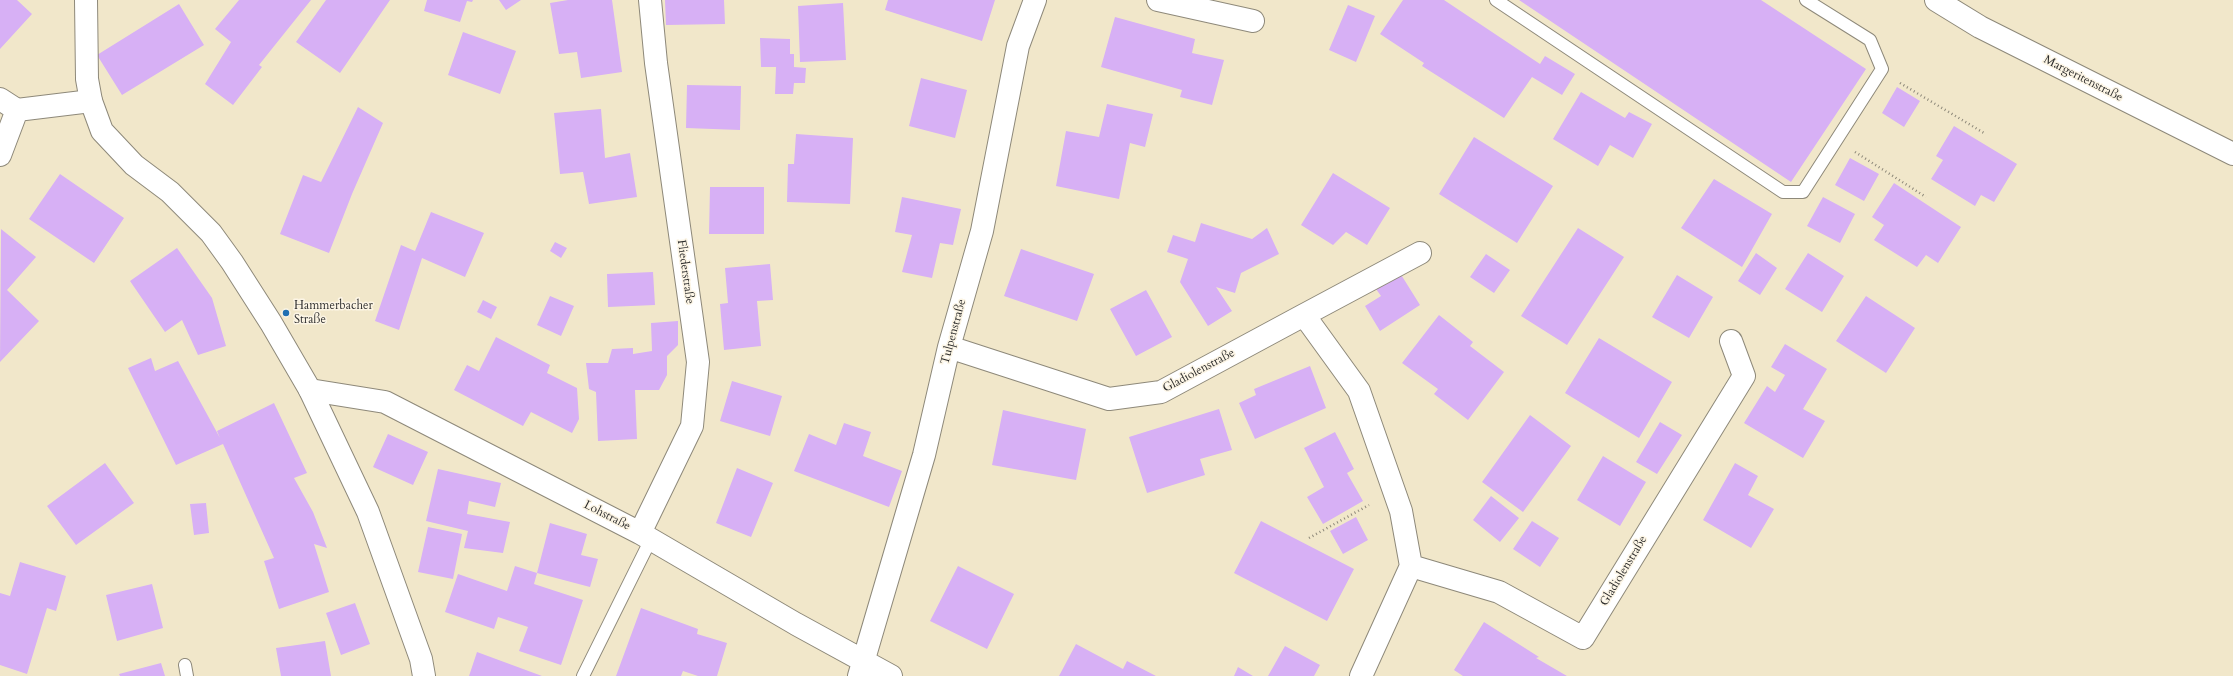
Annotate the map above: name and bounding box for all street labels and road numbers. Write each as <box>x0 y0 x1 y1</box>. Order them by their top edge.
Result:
street label: Margeritenstraße <box>2041 53 2125 105</box>
street label: Fliederstraße <box>673 239 697 305</box>
street label: Tulpenstraße <box>938 298 970 366</box>
street label: Gladiolenstraße <box>1161 346 1237 396</box>
street label: Lohstraße <box>581 498 633 534</box>
street label: Gladiolenstraße <box>1597 533 1651 609</box>

